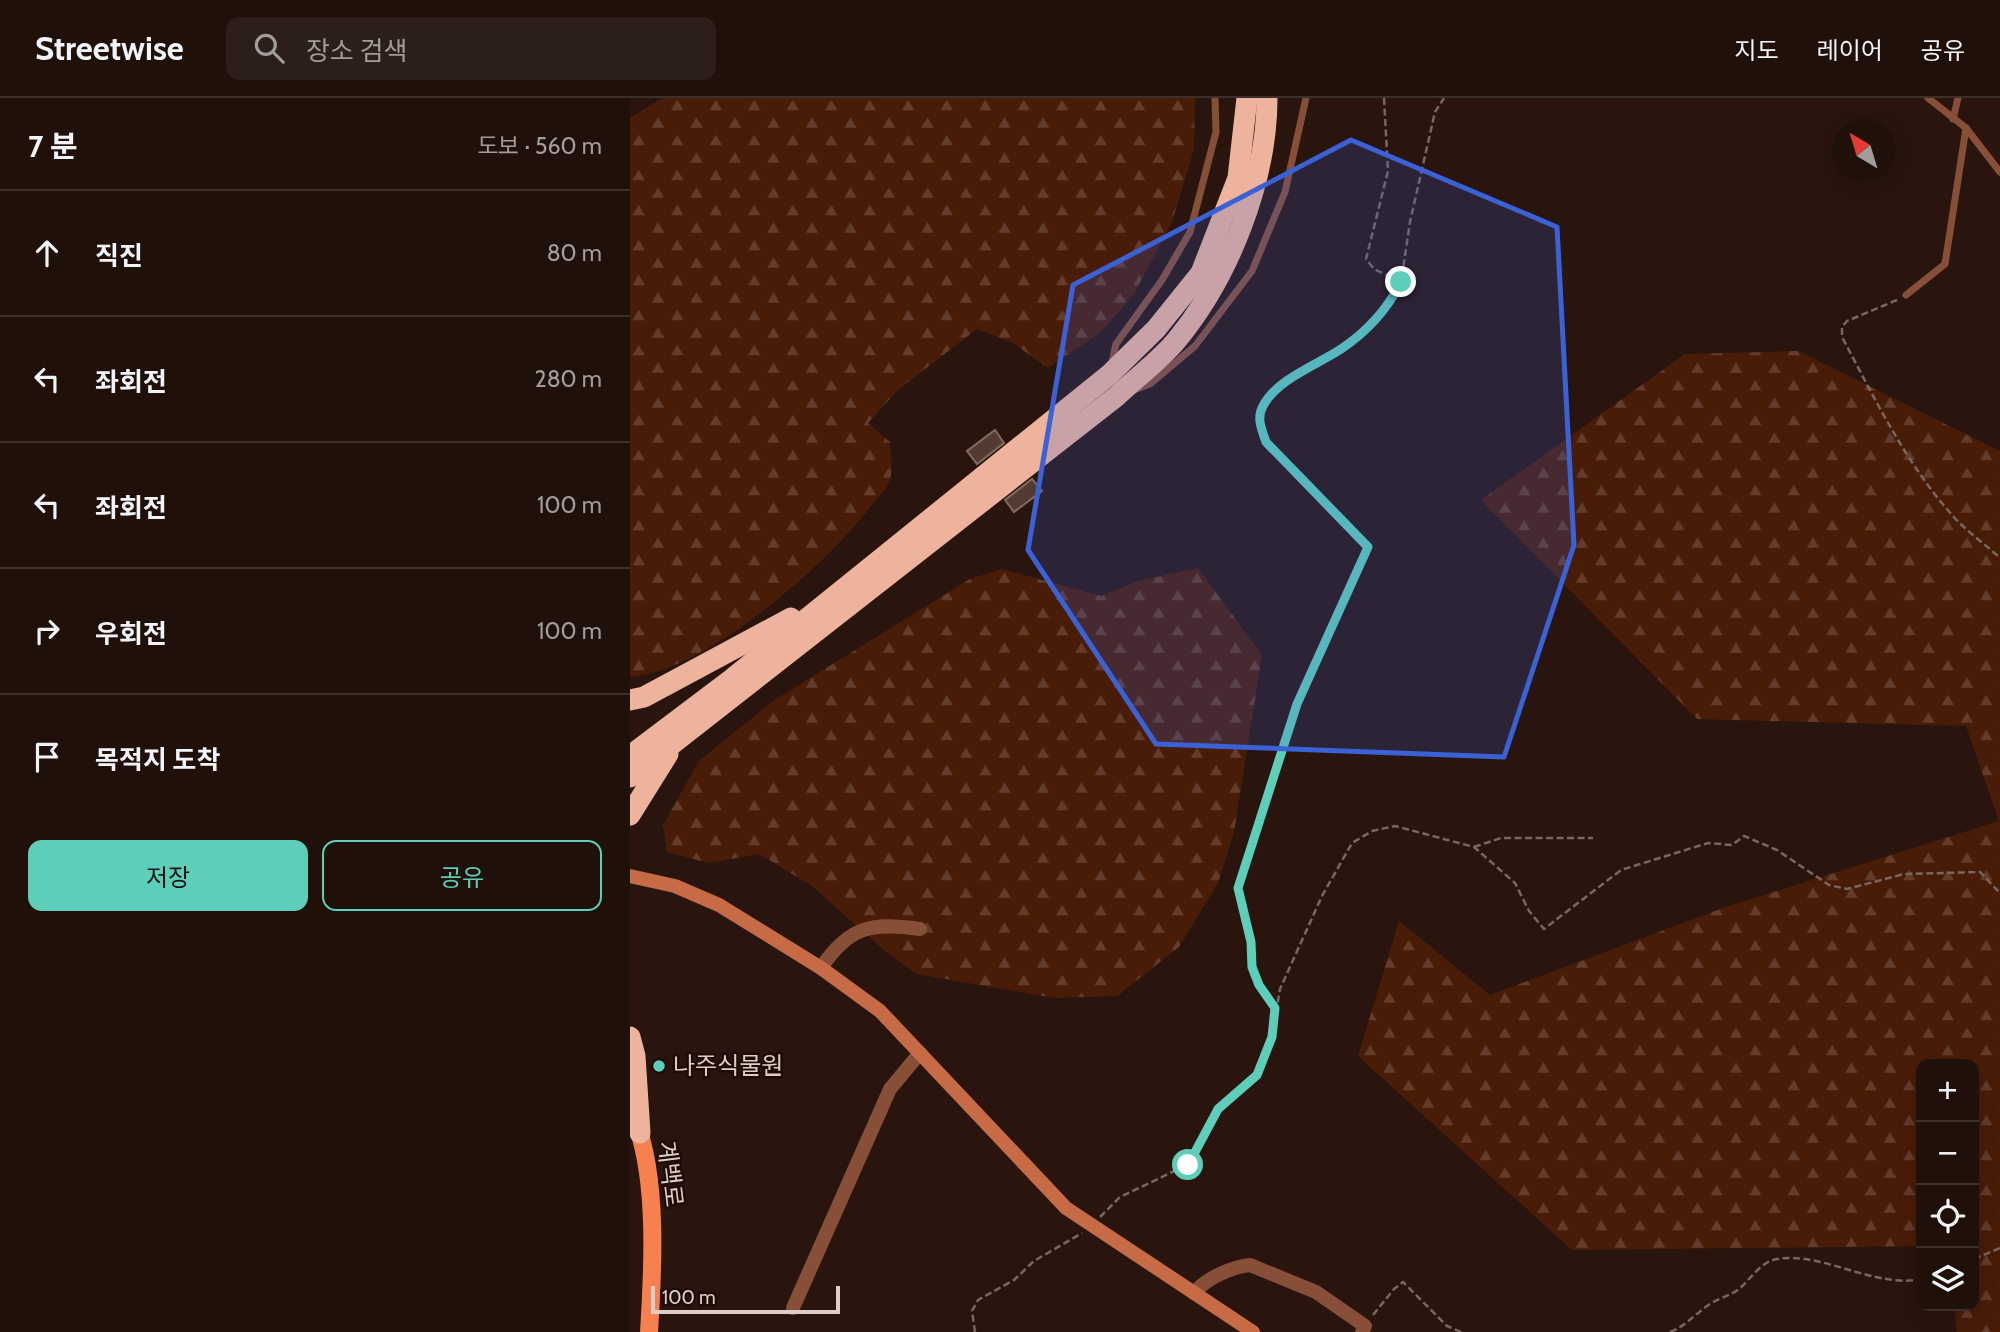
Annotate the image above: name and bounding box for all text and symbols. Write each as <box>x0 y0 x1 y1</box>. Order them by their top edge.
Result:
search box <box>226 17 716 80</box>
text: Streetwise <box>35 28 184 68</box>
icon: search <box>250 29 288 67</box>
text: 장소 검색 <box>306 35 407 67</box>
text: 지도 <box>1734 36 1779 65</box>
text: 레이어 <box>1817 36 1883 65</box>
text: 공유 <box>1921 36 1965 65</box>
north arrow <box>1832 119 1895 182</box>
text: 7 분 <box>28 128 78 165</box>
text: 도보 · 560 m <box>477 132 602 160</box>
icon: ahead <box>28 234 66 272</box>
text: 80 m <box>547 239 602 267</box>
text: 직진 <box>95 240 143 272</box>
route end <box>1385 266 1416 297</box>
icon: left <box>28 360 66 398</box>
text: 280 m <box>535 365 602 393</box>
text: 좌회전 <box>95 366 167 398</box>
icon: left <box>28 486 66 524</box>
text: 100 m <box>537 491 602 519</box>
text: 좌회전 <box>95 492 167 524</box>
icon: right <box>28 612 66 650</box>
text: 100 m <box>537 617 602 645</box>
text: 우회전 <box>95 618 167 650</box>
icon: arrive <box>28 738 66 776</box>
text: 목적지 도착 <box>95 744 220 776</box>
button: 저장 <box>28 840 308 911</box>
button: 공유 <box>322 840 602 911</box>
place label: 나주식물원 <box>673 1051 783 1080</box>
marker: 나주식물원 <box>651 1058 667 1074</box>
map controls <box>1916 1059 1979 1311</box>
button: + <box>1916 1059 1979 1122</box>
button: − <box>1916 1122 1979 1185</box>
street label: 계백로 <box>652 1139 689 1209</box>
route start <box>1172 1149 1203 1180</box>
button: locate <box>1916 1185 1979 1248</box>
button: layers <box>1916 1248 1979 1311</box>
scale bar <box>651 1283 840 1315</box>
text: 100 m <box>662 1286 716 1309</box>

